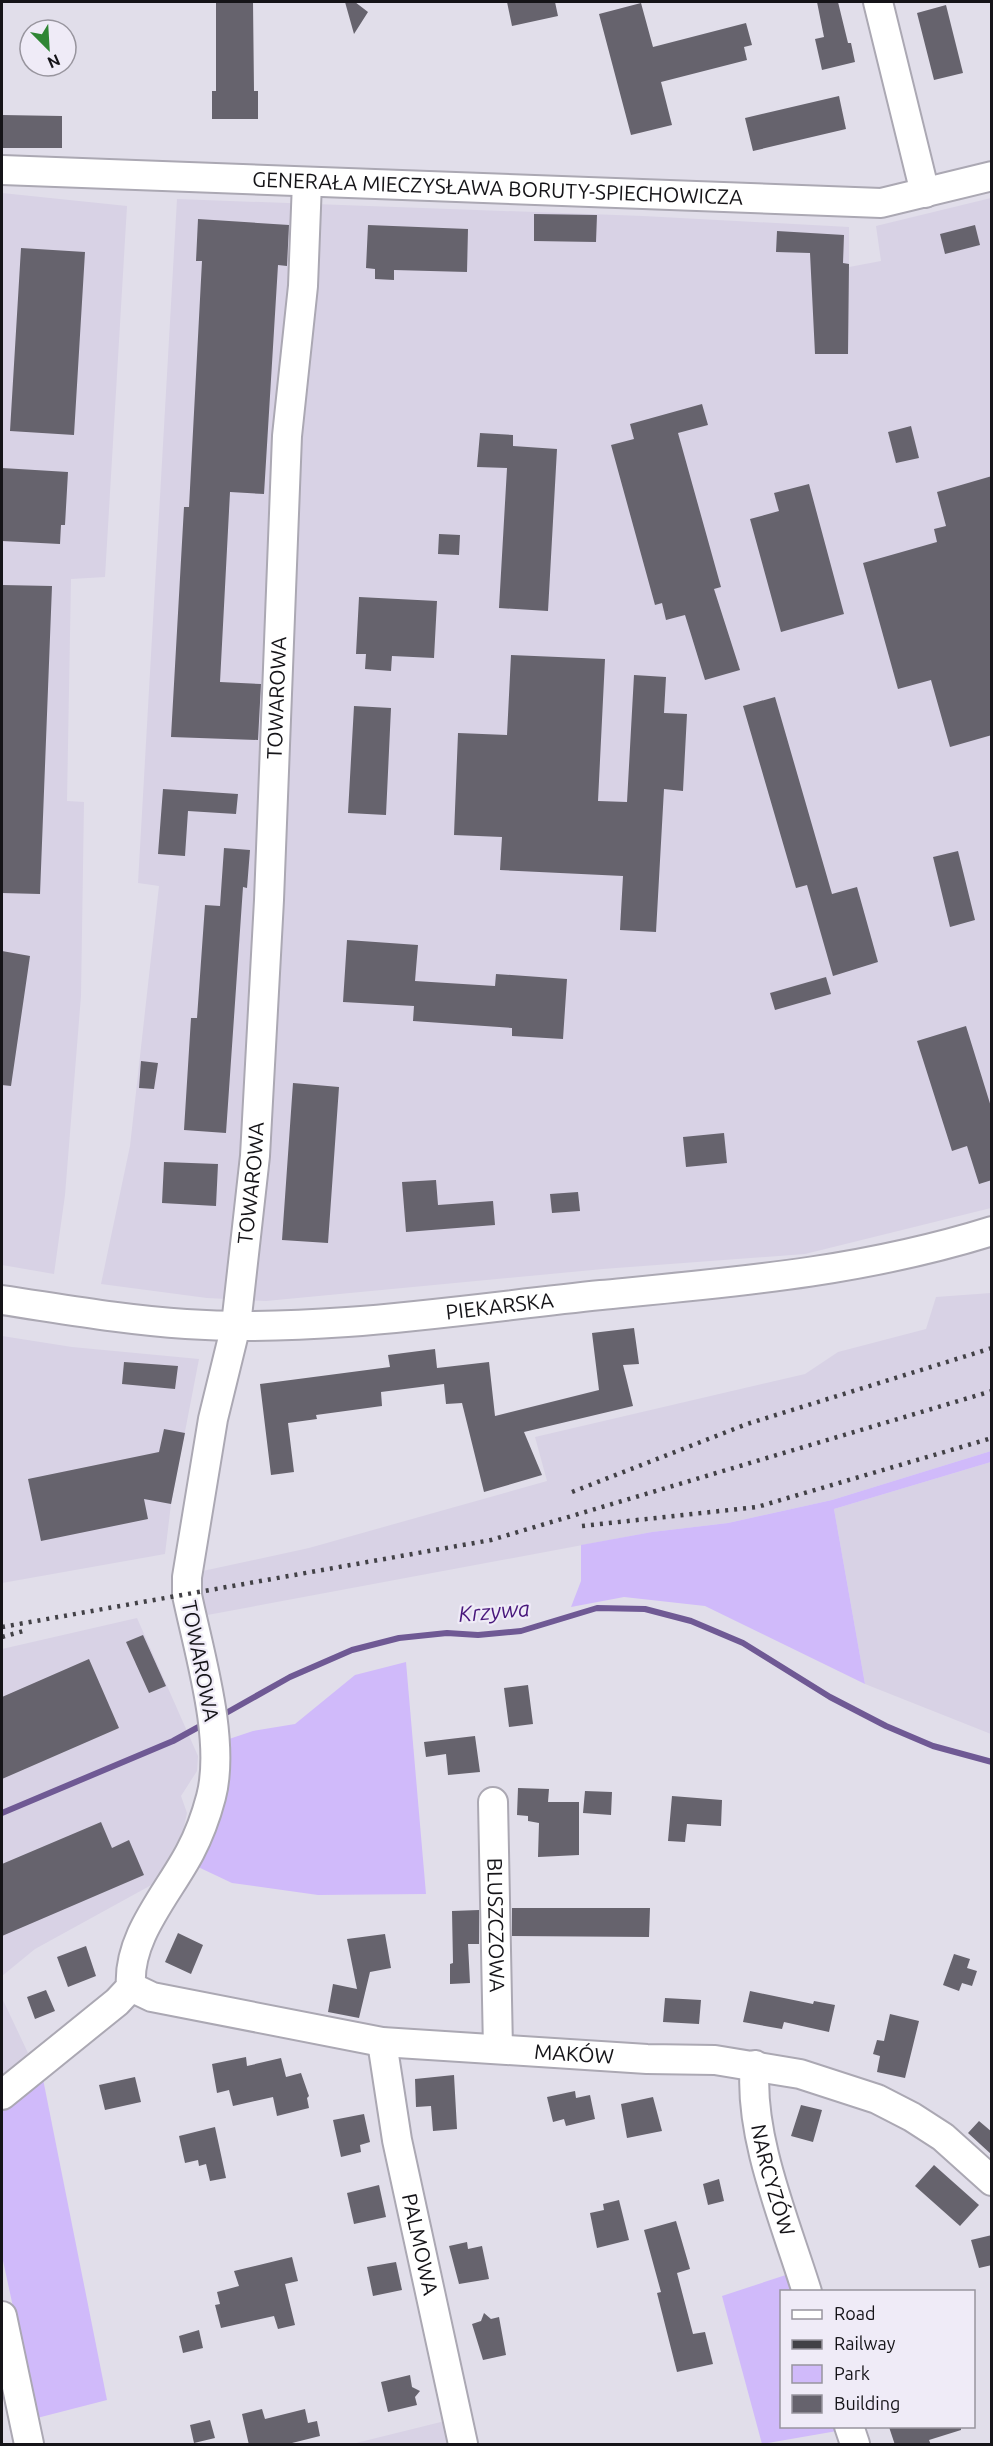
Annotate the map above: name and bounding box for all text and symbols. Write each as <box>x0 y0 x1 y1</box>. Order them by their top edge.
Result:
north arrow <box>18 18 78 78</box>
text: N <box>45 51 63 72</box>
street label: GENERAŁA MIECZYSŁAWA BORUTY-SPIECHOWICZA <box>252 166 744 209</box>
street label: TOWAROWA <box>261 636 290 760</box>
street label: TOWAROWA <box>232 1121 268 1245</box>
street label: PIEKARSKA <box>444 1287 555 1324</box>
water label: Krzywa <box>457 1595 531 1626</box>
street label: TOWAROWA <box>178 1598 225 1724</box>
street label: BLUSZCZOWA <box>483 1857 510 1993</box>
street label: MAKÓW <box>533 2039 615 2068</box>
street label: NARCYZÓW <box>747 2122 800 2238</box>
street label: PALMOWA <box>398 2191 443 2298</box>
legend <box>780 2290 975 2428</box>
text: Road <box>834 2303 876 2323</box>
text: Railway <box>834 2333 896 2353</box>
text: Park <box>834 2363 870 2383</box>
text: Building <box>834 2393 900 2413</box>

